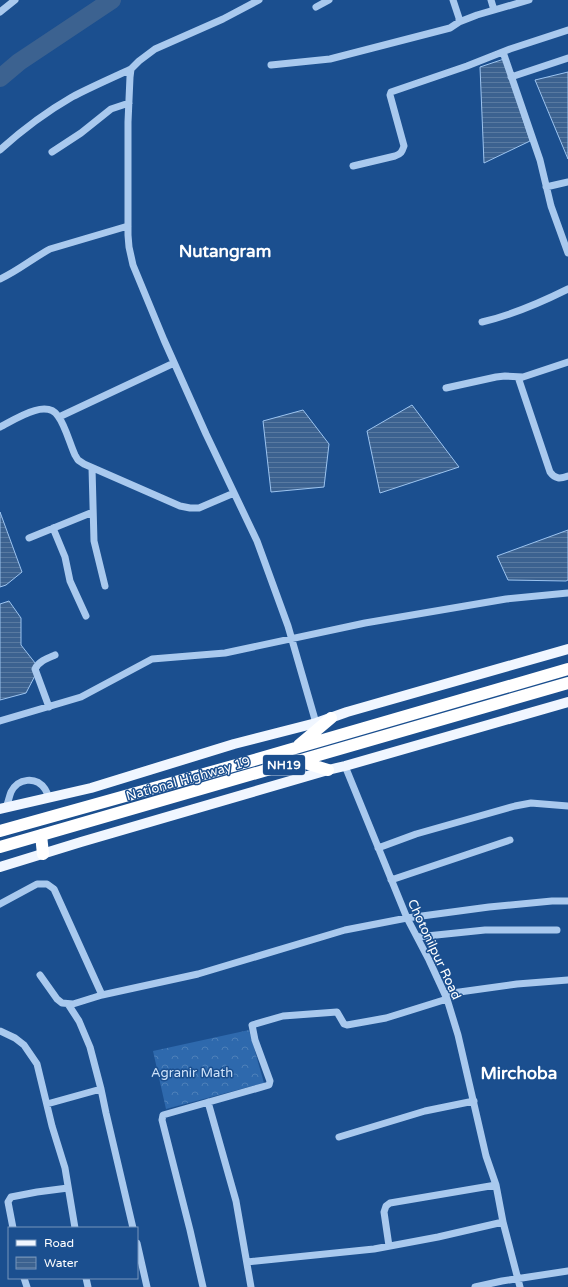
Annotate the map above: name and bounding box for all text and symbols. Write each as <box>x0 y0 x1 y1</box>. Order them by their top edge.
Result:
district label: Nutangram <box>179 241 271 262</box>
street label: National Highway 19 <box>124 754 252 804</box>
road number: NH19 <box>263 755 305 775</box>
street label: Chotonilpur Road <box>404 897 464 1002</box>
district label: Mirchoba <box>481 1063 557 1084</box>
park label: Agranir Math <box>151 1065 233 1081</box>
legend <box>8 1227 138 1279</box>
text: Road <box>44 1236 74 1250</box>
text: Water <box>44 1256 79 1270</box>

